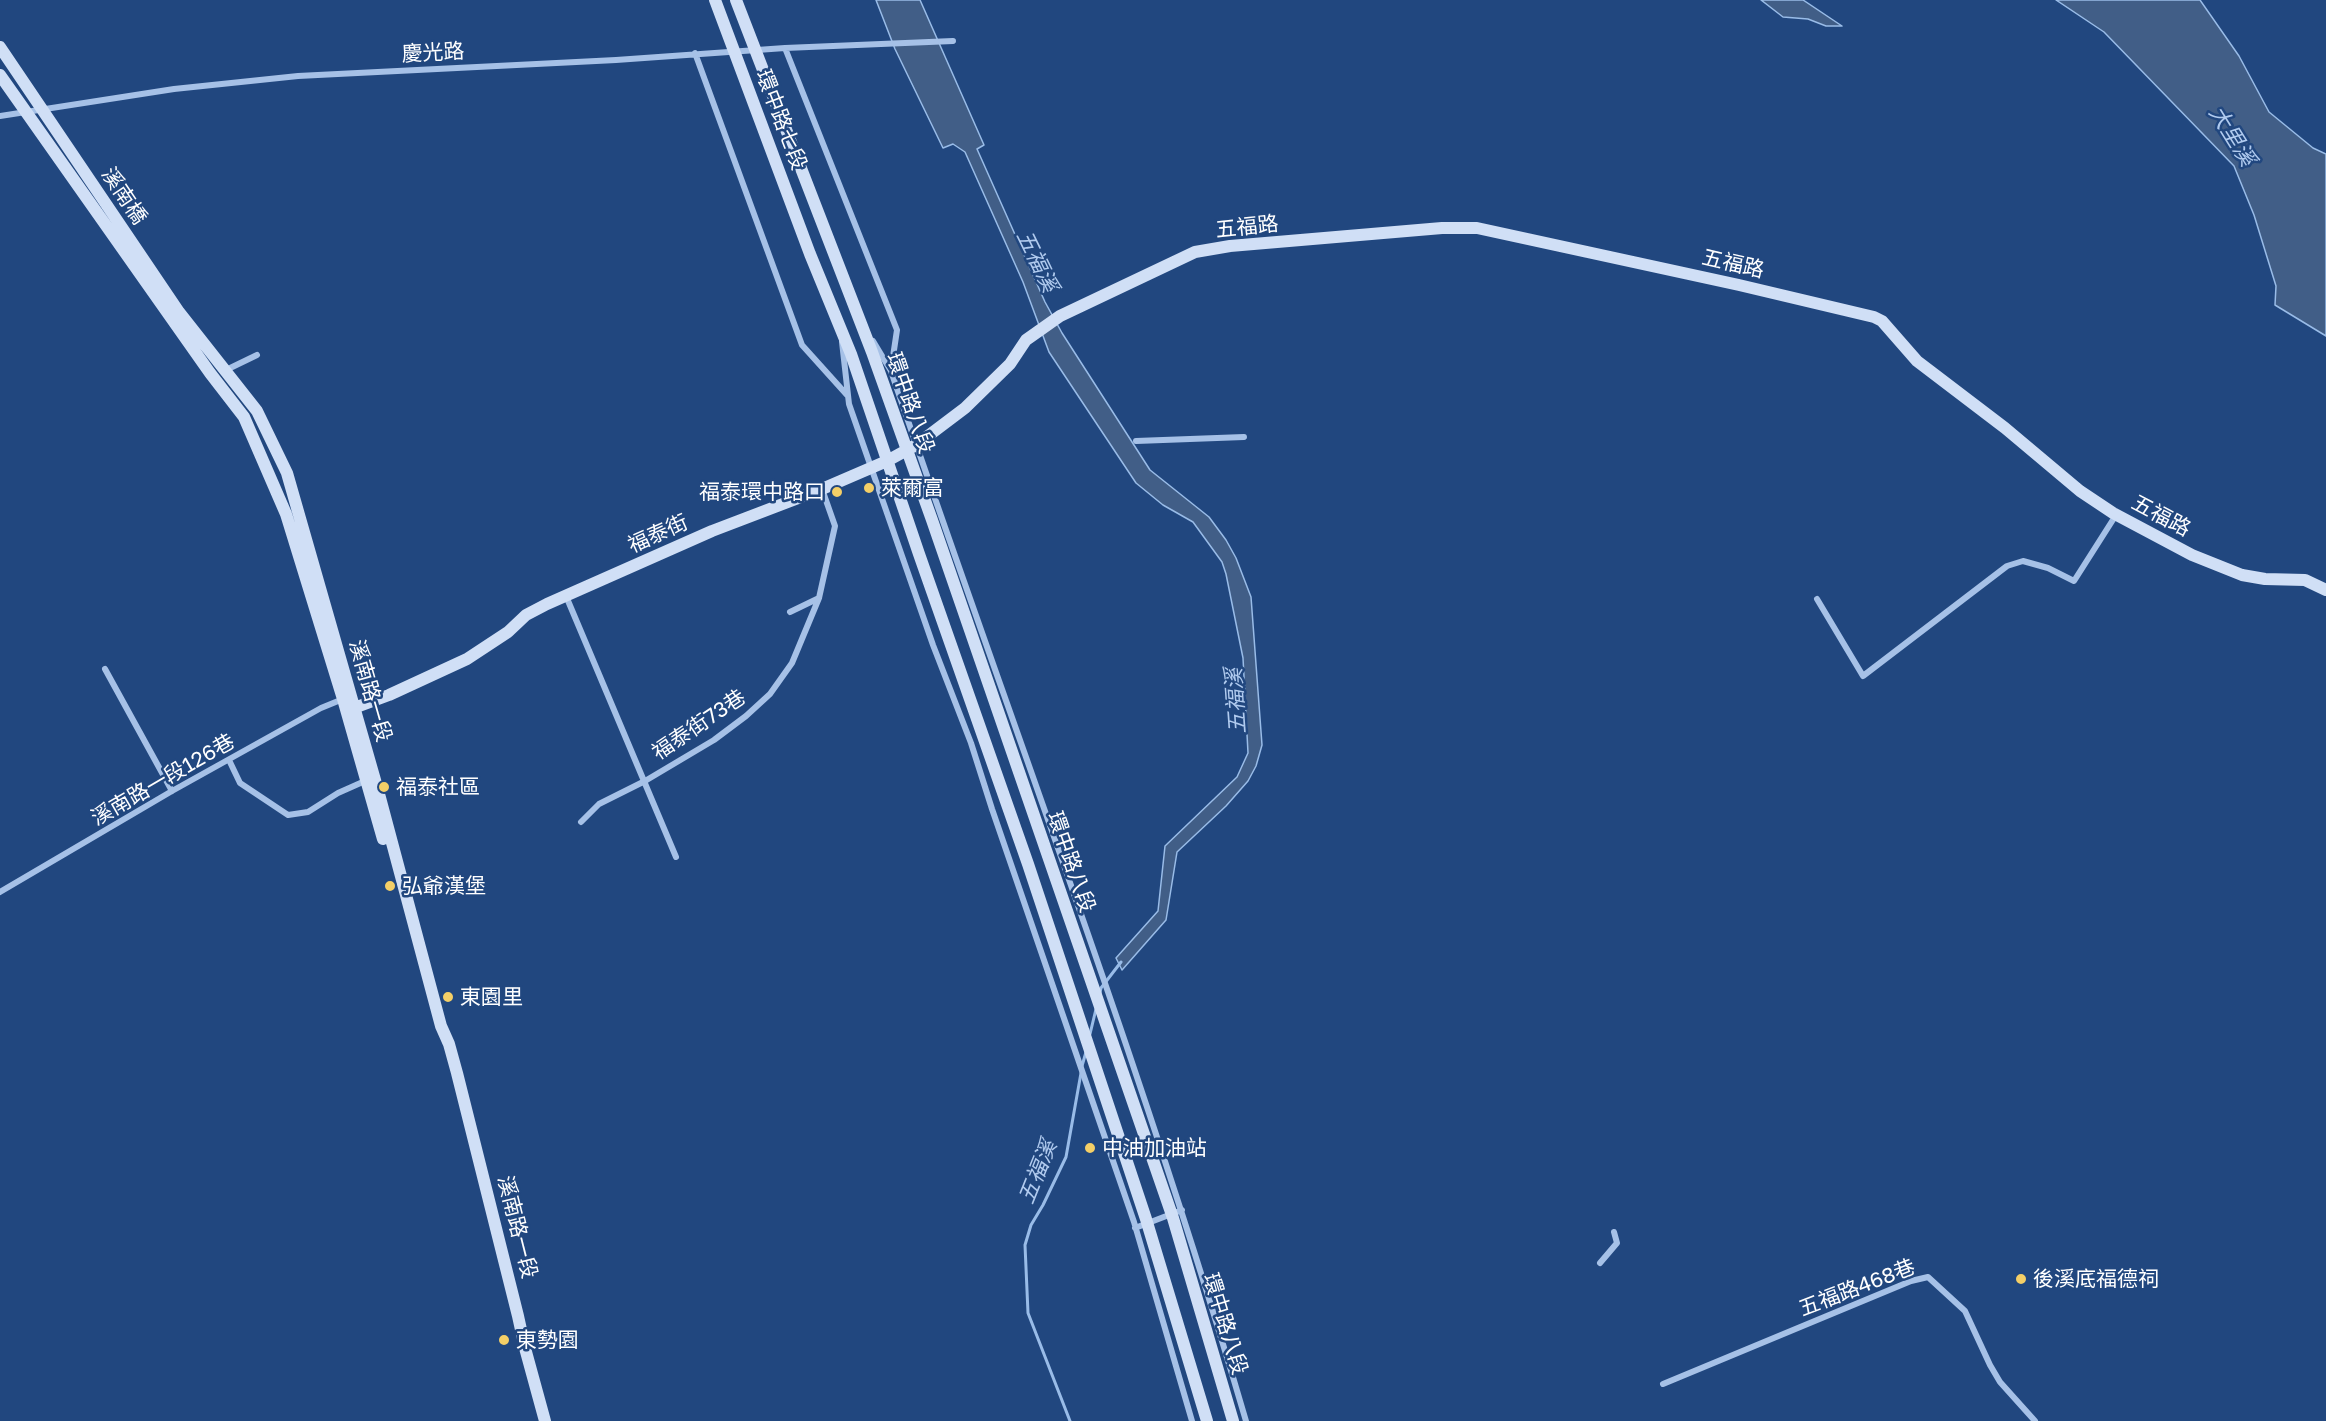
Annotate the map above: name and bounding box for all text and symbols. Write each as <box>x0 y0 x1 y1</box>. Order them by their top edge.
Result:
street label: 慶光路 <box>401 39 465 67</box>
street label: 環中路七段 <box>750 66 812 174</box>
water label: 大里溪 <box>2203 101 2261 171</box>
street label: 溪南橋 <box>96 163 152 229</box>
street label: 五福路 <box>1214 211 1280 243</box>
water label: 五福溪 <box>1011 226 1063 296</box>
street label: 五福路 <box>1699 245 1767 283</box>
street label: 環中路八段 <box>881 349 939 457</box>
place label: 萊爾富 <box>881 475 944 501</box>
place label: 福泰環中路口 <box>699 479 825 505</box>
marker: 萊爾富 <box>862 481 876 495</box>
marker: 福泰環中路口 <box>830 485 844 499</box>
street label: 五福路 <box>2127 490 2195 542</box>
street label: 福泰街 <box>624 510 692 558</box>
street label: 溪南路一段 <box>343 637 397 745</box>
water label: 五福溪 <box>1221 667 1251 735</box>
street label: 福泰街73巷 <box>647 685 751 765</box>
street label: 溪南路一段126巷 <box>87 729 239 831</box>
place label: 福泰社區 <box>396 774 480 800</box>
marker: 福泰社區 <box>377 780 391 794</box>
street label: 環中路八段 <box>1042 808 1100 916</box>
place label: 弘爺漢堡 <box>402 873 486 899</box>
marker: 弘爺漢堡 <box>383 879 397 893</box>
place label: 東園里 <box>460 984 523 1010</box>
marker: 東園里 <box>441 990 455 1004</box>
place label: 中油加油站 <box>1102 1135 1207 1161</box>
water label: 五福溪 <box>1013 1136 1063 1208</box>
marker: 中油加油站 <box>1083 1141 1097 1155</box>
street label: 溪南路一段 <box>492 1173 542 1281</box>
street label: 五福路468巷 <box>1795 1254 1919 1322</box>
place label: 後溪底福德祠 <box>2033 1266 2159 1292</box>
street label: 環中路八段 <box>1198 1270 1252 1378</box>
marker: 後溪底福德祠 <box>2014 1272 2028 1286</box>
place label: 東勢園 <box>516 1327 579 1353</box>
marker: 東勢園 <box>497 1333 511 1347</box>

